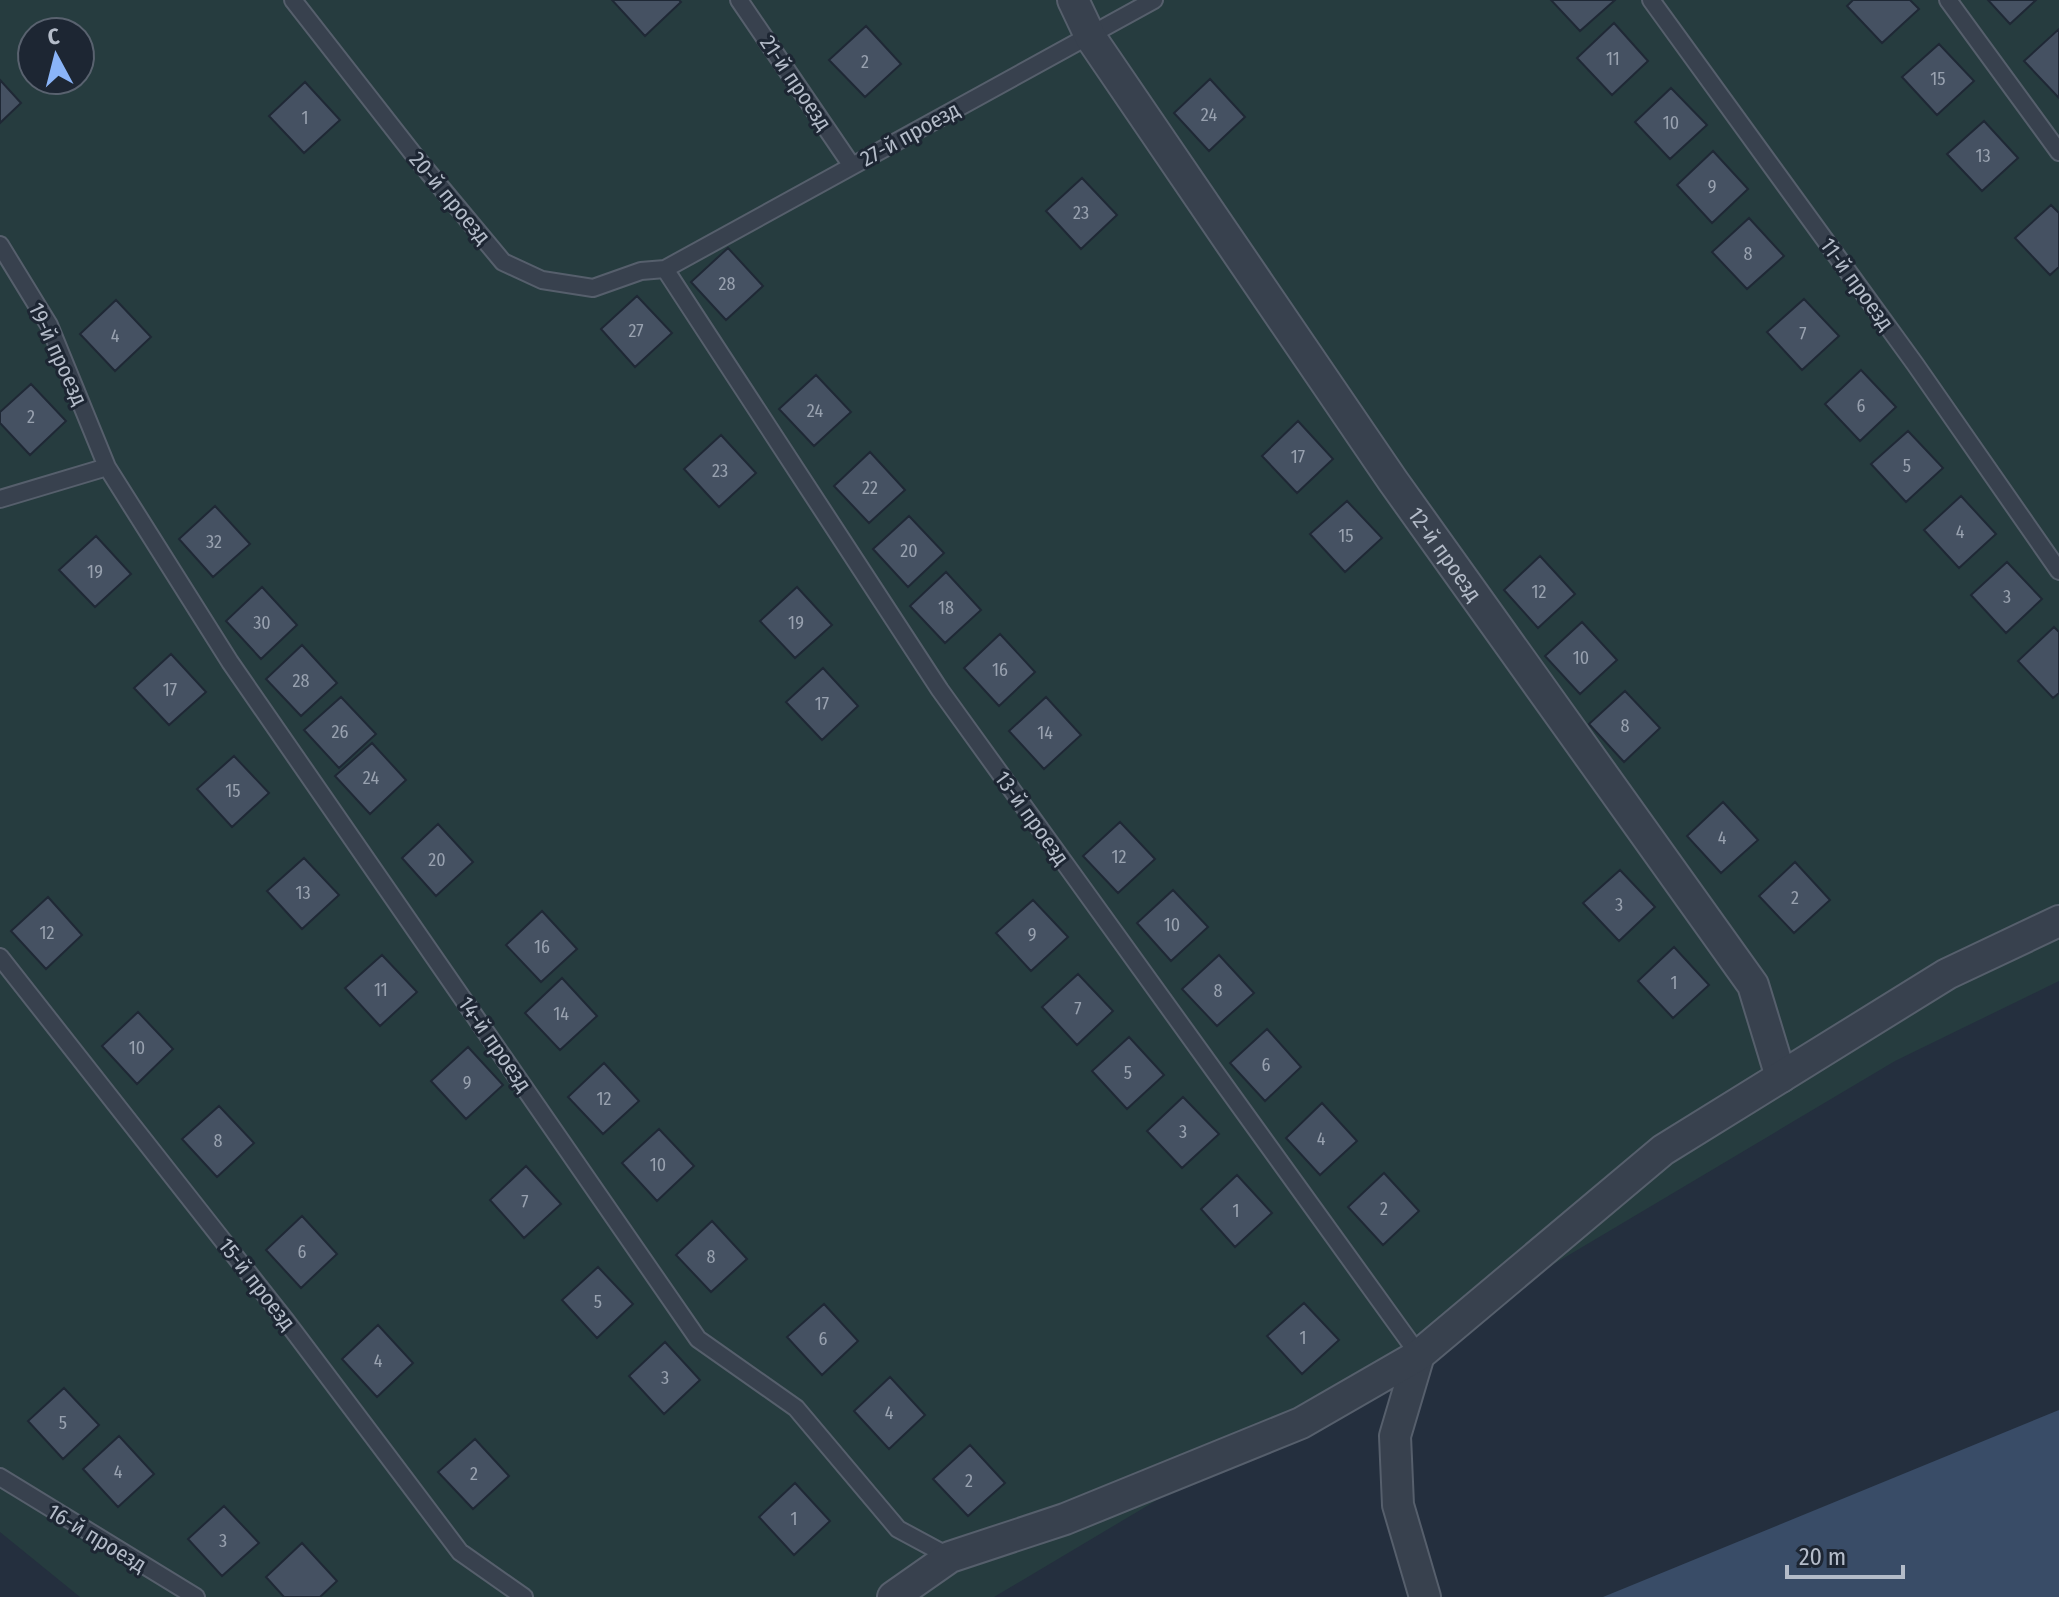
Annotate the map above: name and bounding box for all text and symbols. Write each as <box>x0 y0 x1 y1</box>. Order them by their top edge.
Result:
north arrow <box>16 16 96 96</box>
text: С <box>46 22 61 51</box>
street label: 21-й проезд <box>754 30 838 136</box>
house number: 11 <box>1606 48 1620 70</box>
house number: 2 <box>861 51 869 73</box>
house number: 15 <box>1930 68 1946 90</box>
street label: 27-й проезд <box>856 96 964 172</box>
house number: 24 <box>1201 104 1217 126</box>
house number: 1 <box>301 107 309 129</box>
house number: 10 <box>1663 112 1679 134</box>
house number: 13 <box>1975 145 1991 167</box>
street label: 20-й проезд <box>404 146 496 250</box>
house number: 9 <box>1708 176 1716 198</box>
house number: 23 <box>1073 202 1089 224</box>
street label: 11-й проезд <box>1814 232 1900 336</box>
house number: 8 <box>1744 243 1753 265</box>
house number: 28 <box>719 273 735 295</box>
street label: 19-й проезд <box>22 298 94 410</box>
house number: 27 <box>628 320 644 342</box>
house number: 7 <box>1799 323 1807 345</box>
house number: 4 <box>111 325 120 347</box>
house number: 6 <box>1857 395 1866 417</box>
house number: 24 <box>807 400 823 422</box>
house number: 2 <box>27 406 35 428</box>
house number: 17 <box>1291 446 1305 468</box>
house number: 5 <box>1903 455 1911 477</box>
house number: 23 <box>712 460 728 482</box>
house number: 22 <box>862 477 878 499</box>
street label: 12-й проезд <box>1402 502 1488 606</box>
house number: 4 <box>1956 521 1965 543</box>
house number: 15 <box>1338 525 1354 547</box>
house number: 32 <box>206 531 222 553</box>
house number: 20 <box>900 540 918 562</box>
house number: 19 <box>87 561 103 583</box>
house number: 12 <box>1532 581 1547 603</box>
house number: 3 <box>2003 586 2011 608</box>
house number: 18 <box>938 597 954 619</box>
house number: 30 <box>253 612 271 634</box>
house number: 19 <box>788 612 804 634</box>
house number: 10 <box>1573 647 1589 669</box>
house number: 16 <box>992 659 1008 681</box>
house number: 28 <box>293 670 309 692</box>
house number: 17 <box>163 679 177 701</box>
house number: 17 <box>815 693 829 715</box>
house number: 8 <box>1621 715 1630 737</box>
house number: 26 <box>332 721 349 743</box>
house number: 14 <box>1037 722 1053 744</box>
street label: 13-й проезд <box>989 766 1075 870</box>
house number: 24 <box>363 767 379 789</box>
house number: 15 <box>225 780 241 802</box>
house number: 4 <box>1718 827 1727 849</box>
house number: 12 <box>1112 846 1127 868</box>
house number: 20 <box>428 849 446 871</box>
house number: 13 <box>295 882 311 904</box>
house number: 2 <box>1791 887 1799 909</box>
house number: 3 <box>1615 894 1623 916</box>
house number: 10 <box>1164 914 1180 936</box>
house number: 12 <box>40 922 55 944</box>
house number: 9 <box>1028 924 1036 946</box>
house number: 16 <box>534 936 550 958</box>
house number: 1 <box>1670 972 1678 994</box>
house number: 11 <box>374 979 388 1001</box>
house number: 8 <box>1214 980 1223 1002</box>
street label: 14-й проезд <box>452 991 538 1097</box>
house number: 7 <box>1074 998 1082 1020</box>
house number: 14 <box>553 1003 569 1025</box>
house number: 10 <box>129 1037 145 1059</box>
house number: 6 <box>1262 1054 1271 1076</box>
house number: 5 <box>1124 1062 1132 1084</box>
house number: 9 <box>463 1072 471 1094</box>
house number: 12 <box>597 1088 612 1110</box>
house number: 3 <box>1179 1121 1187 1143</box>
house number: 4 <box>1317 1128 1326 1150</box>
house number: 8 <box>214 1130 223 1152</box>
house number: 10 <box>650 1154 666 1176</box>
house number: 7 <box>521 1191 529 1213</box>
house number: 2 <box>1380 1198 1388 1220</box>
house number: 1 <box>1232 1200 1240 1222</box>
street label: 15-й проезд <box>213 1232 301 1336</box>
house number: 6 <box>298 1241 307 1263</box>
house number: 8 <box>707 1246 716 1268</box>
house number: 5 <box>594 1291 602 1313</box>
house number: 1 <box>1299 1327 1307 1349</box>
house number: 6 <box>819 1328 828 1350</box>
house number: 4 <box>374 1350 383 1372</box>
house number: 3 <box>661 1367 669 1389</box>
house number: 4 <box>885 1402 894 1424</box>
house number: 5 <box>59 1412 67 1434</box>
house number: 4 <box>114 1461 123 1483</box>
house number: 2 <box>470 1463 478 1485</box>
house number: 2 <box>965 1470 973 1492</box>
street label: 16-й проезд <box>43 1498 151 1578</box>
house number: 1 <box>790 1508 798 1530</box>
scale bar <box>1787 1529 1903 1579</box>
house number: 3 <box>219 1530 227 1552</box>
text: 20 m <box>1799 1543 1846 1571</box>

